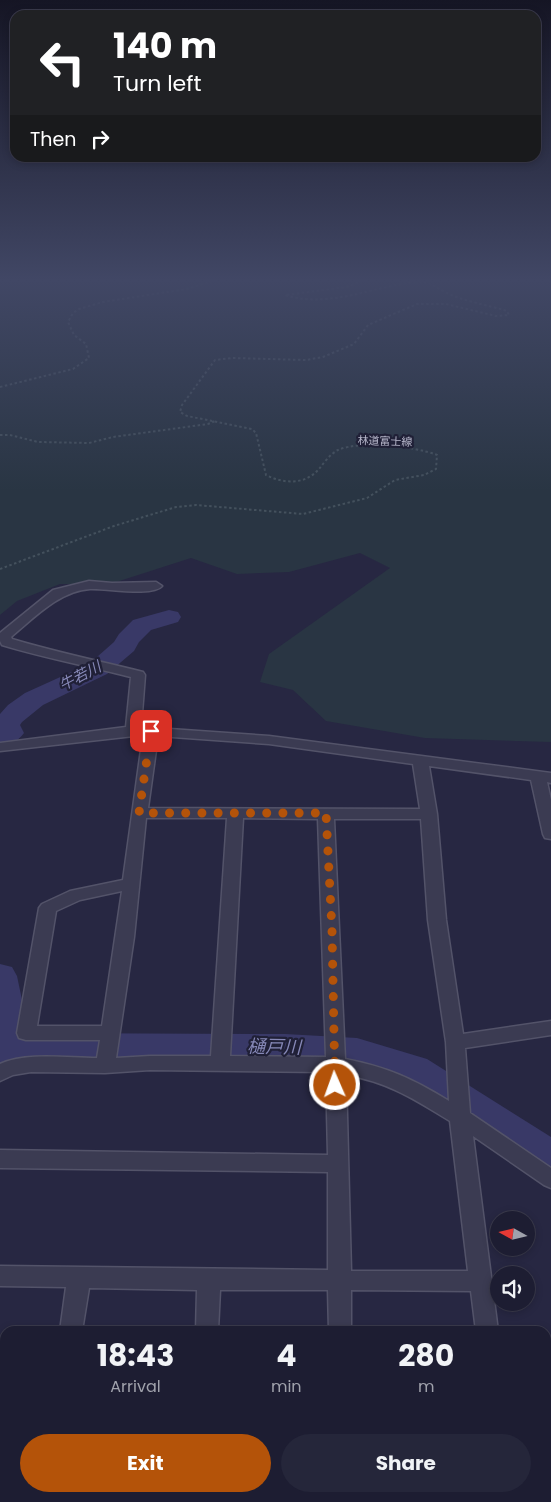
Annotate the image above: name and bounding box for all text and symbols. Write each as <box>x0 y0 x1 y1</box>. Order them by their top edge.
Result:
text: 140 m <box>113 21 217 70</box>
icon: left <box>30 30 95 95</box>
text: Turn left <box>113 68 201 99</box>
icon: right <box>86 125 114 153</box>
text: Then <box>30 126 76 153</box>
street label: 林道富士線 <box>357 432 413 450</box>
water label: 牛若川 <box>55 655 106 695</box>
pin <box>130 710 172 752</box>
icon: arrive <box>137 717 165 745</box>
water label: 樋戸川 <box>247 1034 303 1060</box>
position arrow <box>308 1058 360 1110</box>
north arrow <box>490 1211 535 1256</box>
map controls <box>490 1211 535 1311</box>
button: sound <box>490 1266 535 1311</box>
text: 18:43 <box>97 1334 174 1377</box>
text: 4 <box>276 1334 296 1377</box>
text: 280 <box>398 1334 454 1377</box>
text: Arrival <box>110 1375 161 1398</box>
text: min <box>271 1375 302 1398</box>
text: m <box>418 1375 435 1398</box>
button: Exit <box>20 1434 271 1492</box>
button: Share <box>281 1434 531 1492</box>

